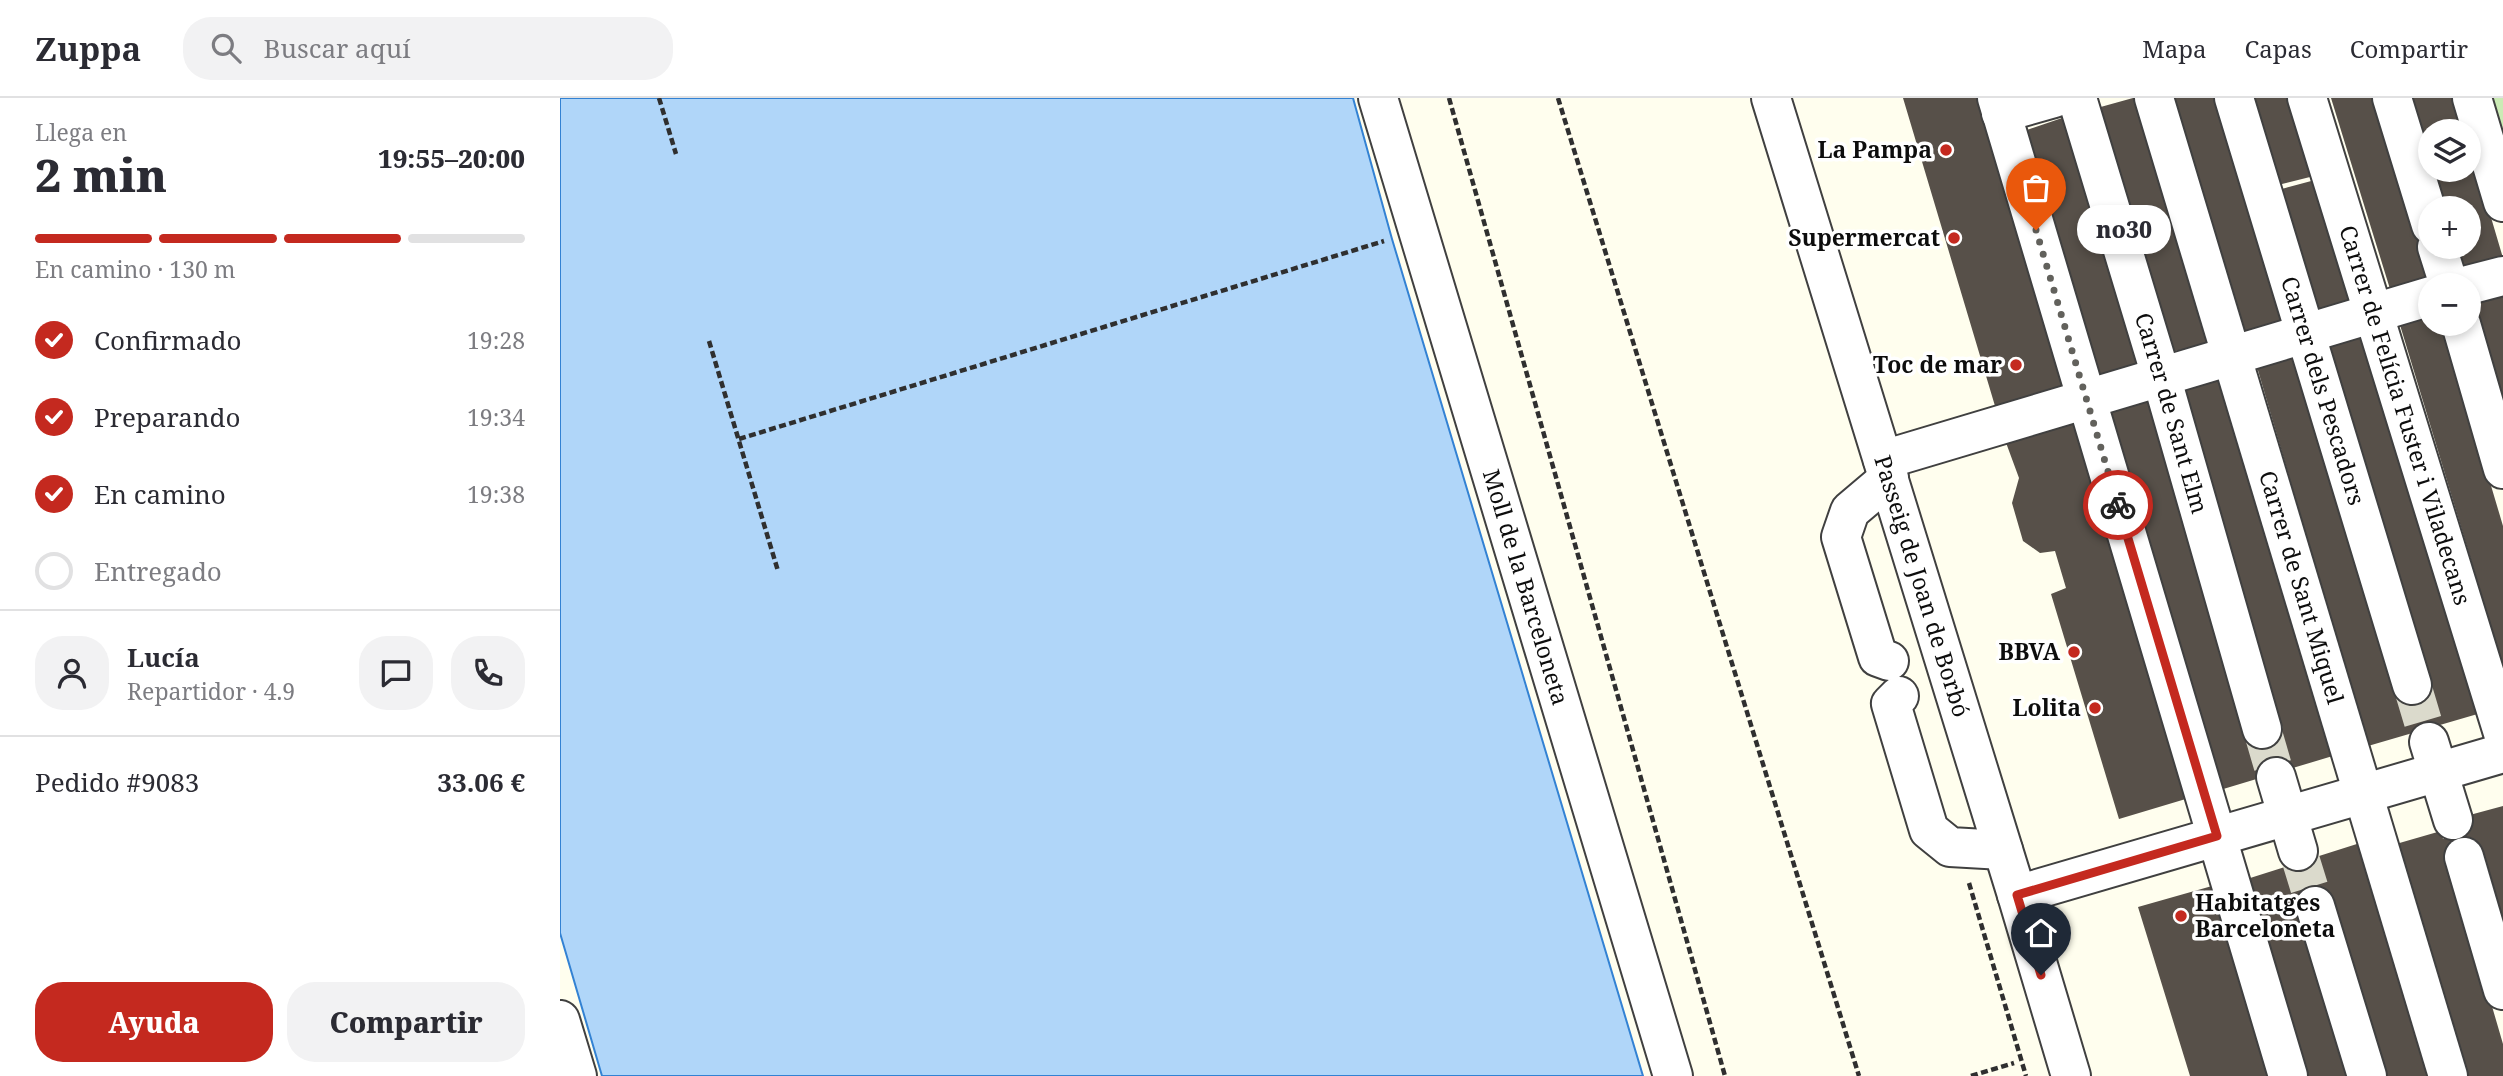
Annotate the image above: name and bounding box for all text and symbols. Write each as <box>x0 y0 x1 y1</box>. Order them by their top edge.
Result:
search box <box>183 17 673 80</box>
text: Zuppa <box>35 26 141 71</box>
icon: search <box>207 29 245 67</box>
text: Buscar aquí <box>263 30 411 66</box>
text: Mapa <box>2142 32 2206 65</box>
text: Capas <box>2244 32 2312 65</box>
text: Compartir <box>2350 32 2468 65</box>
text: Llega en <box>35 116 127 148</box>
map controls <box>2418 119 2481 336</box>
button: layers <box>2418 119 2481 182</box>
place label: La Pampa <box>1817 133 1932 165</box>
text: 19:55–20:00 <box>378 140 525 176</box>
marker: La Pampa <box>1938 142 1954 158</box>
text: 2 min <box>35 143 167 205</box>
pin <box>2006 158 2066 230</box>
icon: bag <box>2017 169 2055 207</box>
button: + <box>2418 196 2481 259</box>
callout: no30 <box>2078 206 2172 254</box>
text: no30 <box>2096 213 2152 245</box>
place label: Supermercat <box>1788 221 1940 253</box>
street label: Carrer de Felícia Fuster i Viladecans <box>2332 221 2479 609</box>
marker: Supermercat <box>1946 230 1962 246</box>
text: En camino · 130 m <box>35 253 236 285</box>
street label: Carrer dels Pescadors <box>2274 272 2374 509</box>
button: − <box>2418 273 2481 336</box>
street label: Carrer de Sant Elm <box>2128 308 2217 517</box>
icon: check <box>35 321 73 359</box>
text: Confirmado <box>94 322 241 358</box>
text: 19:28 <box>467 324 525 356</box>
place label: Toc de mar <box>1873 348 2002 380</box>
marker: Toc de mar <box>2008 357 2024 373</box>
icon: check <box>35 398 73 436</box>
text: Preparando <box>94 399 241 435</box>
text: 19:34 <box>467 401 525 433</box>
street label: Passeig de Joan de Borbó <box>1867 451 1978 721</box>
street label: Moll de la Barceloneta <box>1476 465 1577 709</box>
street label: Carrer de Sant Miquel <box>2252 467 2352 708</box>
courier <box>2083 470 2153 540</box>
icon: check <box>35 475 73 513</box>
text: En camino <box>94 476 226 512</box>
text: 19:38 <box>467 478 525 510</box>
icon: bike <box>2099 486 2137 524</box>
text: Entregado <box>94 553 222 589</box>
place label: BBVA <box>1998 635 2061 667</box>
button: person <box>35 636 109 710</box>
button: chat <box>359 636 433 710</box>
button: phone <box>451 636 525 710</box>
text: Lucía <box>127 639 200 675</box>
marker: BBVA <box>2066 644 2082 660</box>
text: Repartidor · 4.9 <box>127 675 295 707</box>
place label: Lolita <box>2013 691 2081 723</box>
marker: Lolita <box>2087 700 2103 716</box>
text: Pedido #9083 <box>35 764 199 800</box>
text: 33.06 € <box>437 764 525 800</box>
place label: Habitatges Barceloneta <box>2195 886 2336 944</box>
pin <box>2011 903 2071 975</box>
marker: Habitatges Barceloneta <box>2173 908 2189 924</box>
icon: home <box>2022 914 2060 952</box>
button: Ayuda <box>35 982 273 1062</box>
button: Compartir <box>287 982 525 1062</box>

